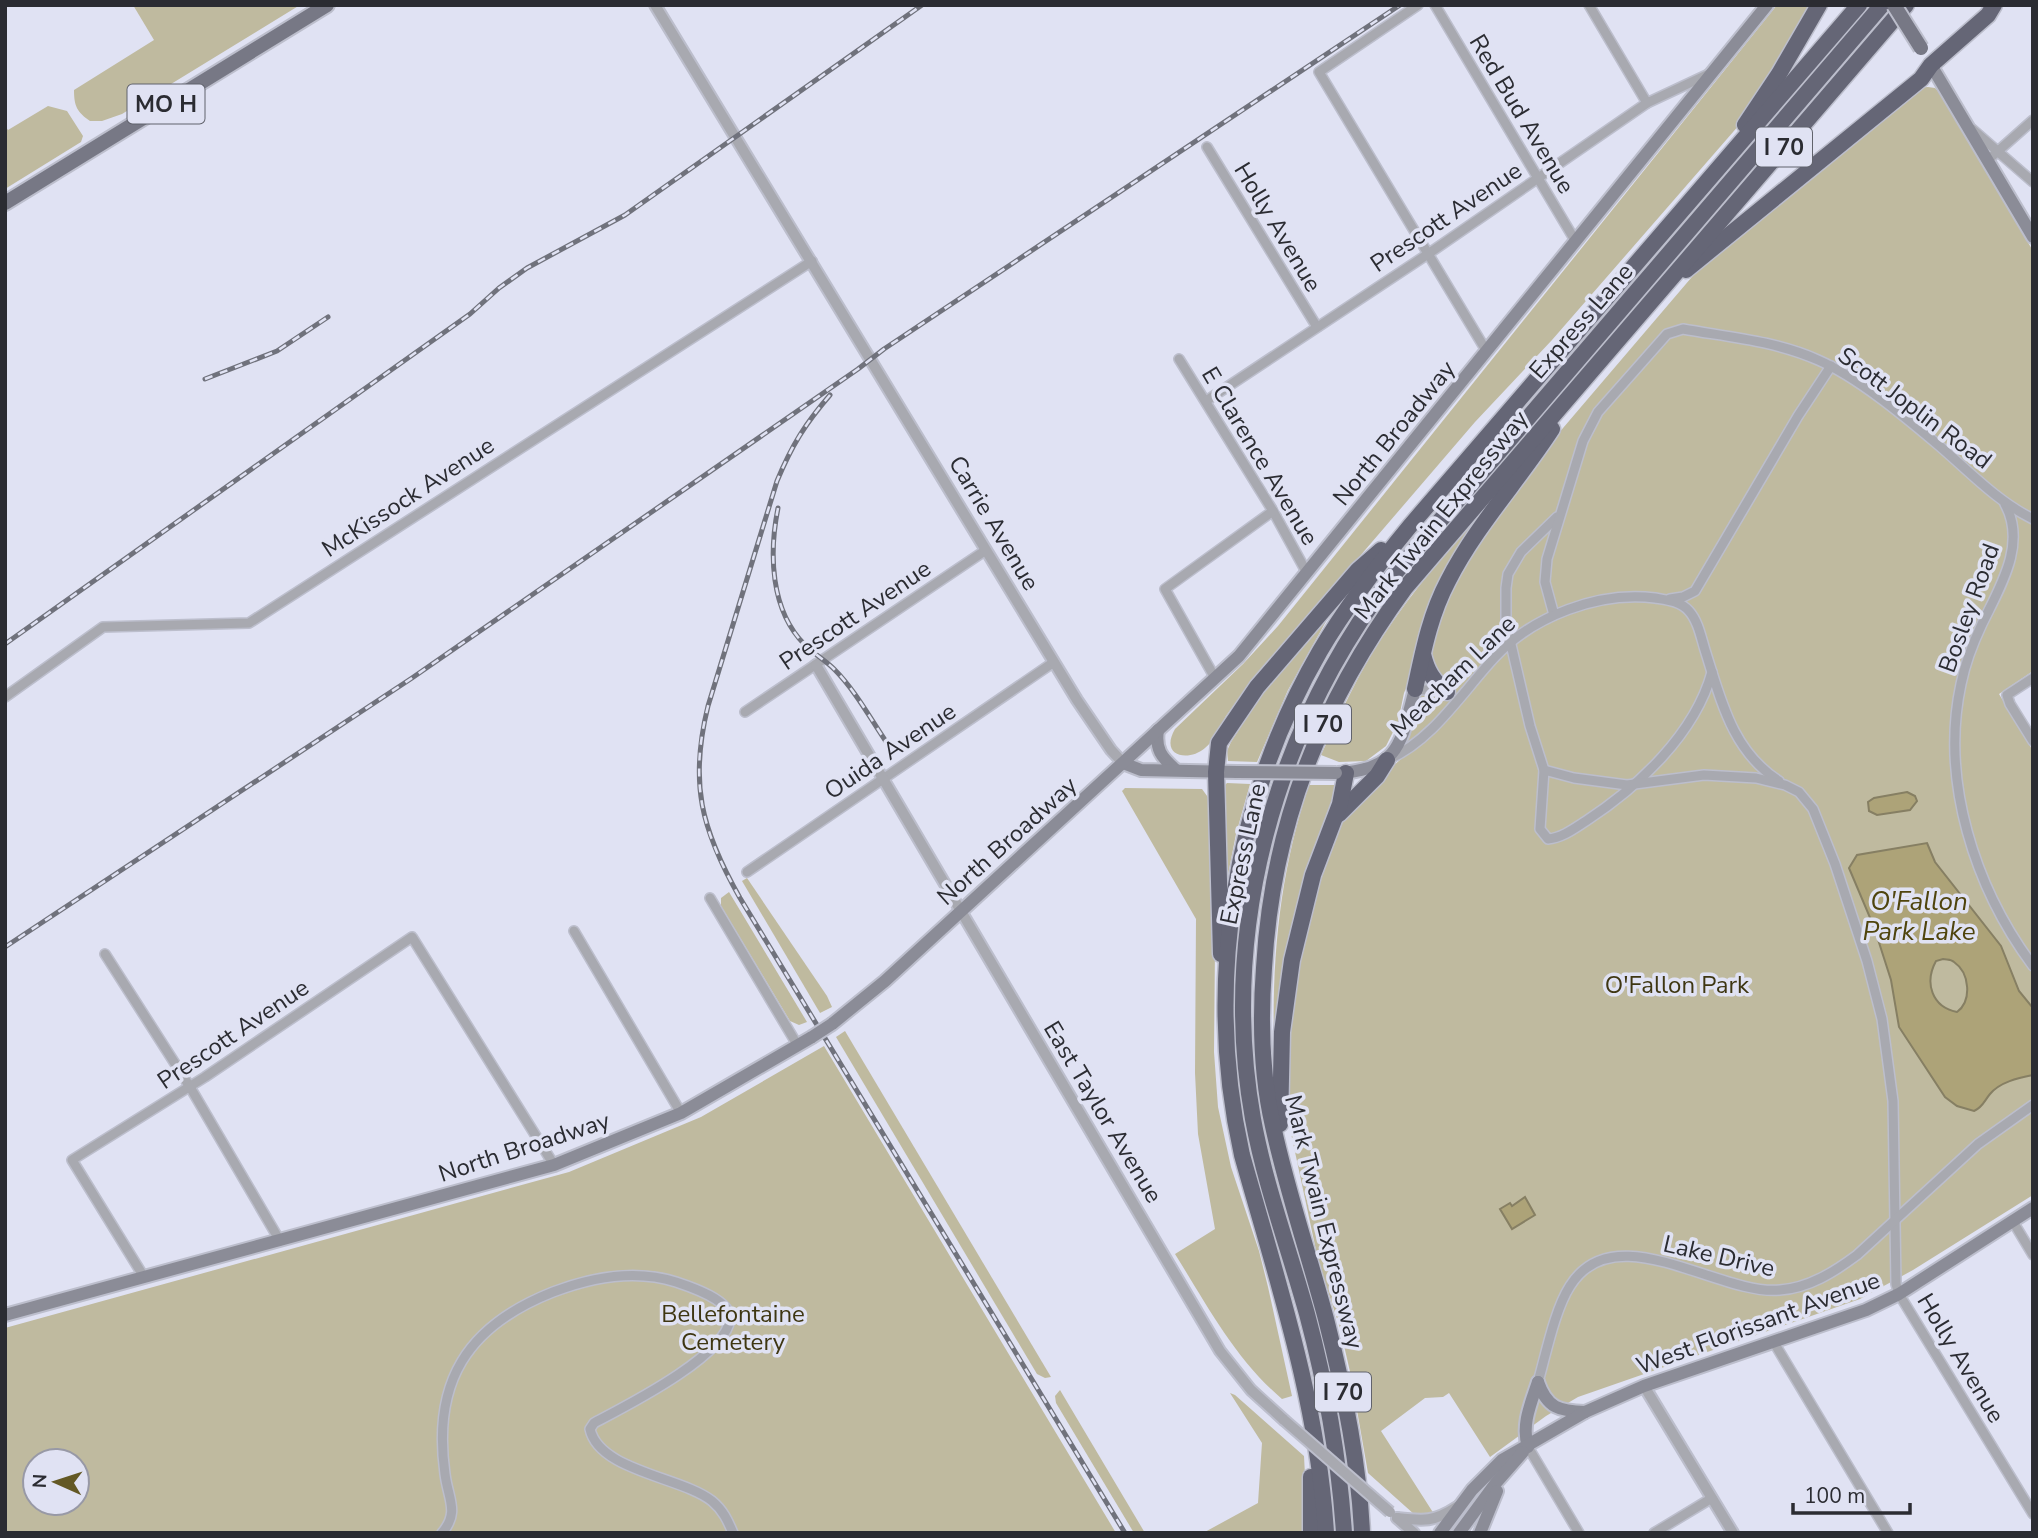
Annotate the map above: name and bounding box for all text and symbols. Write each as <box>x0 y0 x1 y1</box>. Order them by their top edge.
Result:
street label: Red Bud Avenue <box>1462 29 1582 199</box>
road number: MO H <box>128 85 204 124</box>
road number: I 70 <box>1756 128 1812 166</box>
street label: Prescott Avenue <box>1364 154 1528 280</box>
street label: Holly Avenue <box>1227 156 1329 298</box>
street label: Express Lane <box>1522 256 1640 386</box>
street label: Scott Joplin Road <box>1832 340 1998 476</box>
street label: North Broadway <box>1326 353 1463 512</box>
street label: E Clarence Avenue <box>1194 361 1326 551</box>
street label: Mark Twain Expressway <box>1347 403 1536 626</box>
street label: McKissock Avenue <box>316 429 500 565</box>
street label: Carrie Avenue <box>941 450 1047 596</box>
street label: Bosley Road <box>1931 539 2007 677</box>
street label: Prescott Avenue <box>773 552 937 678</box>
street label: Meacham Lane <box>1383 608 1523 744</box>
street label: Ouida Avenue <box>818 695 962 807</box>
road number: I 70 <box>1295 704 1351 744</box>
street label: North Broadway <box>930 769 1084 912</box>
street label: Express Lane <box>1212 781 1274 927</box>
water label: O'Fallon Park Lake <box>1862 884 1976 949</box>
park label: O'Fallon Park <box>1605 969 1750 1001</box>
street label: Prescott Avenue <box>151 971 315 1097</box>
street label: East Taylor Avenue <box>1036 1015 1170 1209</box>
street label: Mark Twain Expressway <box>1277 1092 1371 1353</box>
street label: North Broadway <box>434 1104 614 1190</box>
street label: Lake Drive <box>1660 1228 1778 1284</box>
street label: West Florissant Avenue <box>1632 1264 1884 1382</box>
street label: Holly Avenue <box>1910 1287 2012 1429</box>
park label: Bellefontaine Cemetery <box>661 1298 805 1358</box>
road number: I 70 <box>1315 1372 1371 1412</box>
north arrow <box>21 1447 91 1517</box>
scale bar <box>1793 1472 1910 1516</box>
text: N <box>27 1473 53 1489</box>
text: 100 m <box>1804 1482 1865 1510</box>

